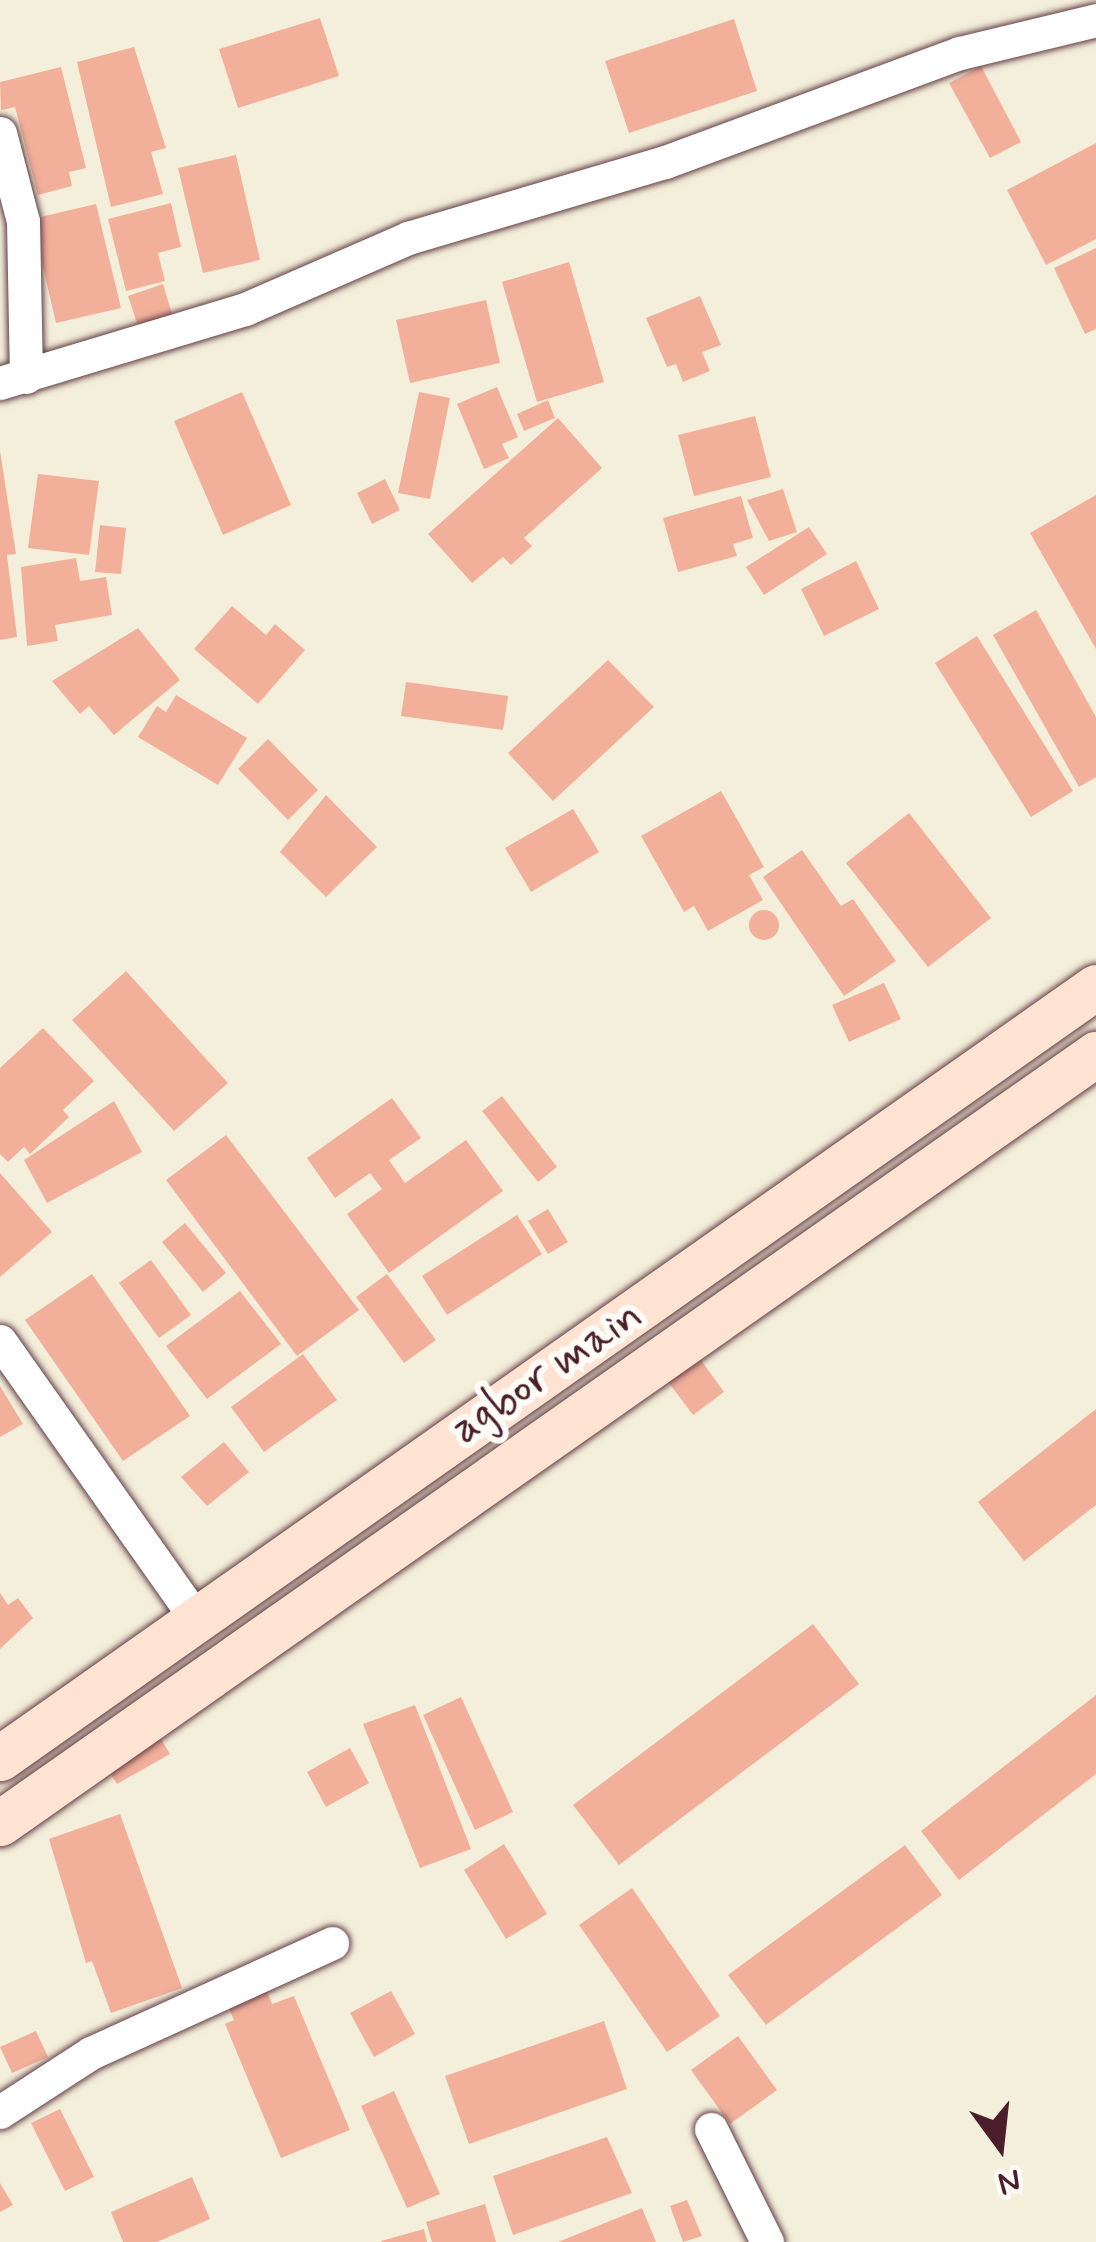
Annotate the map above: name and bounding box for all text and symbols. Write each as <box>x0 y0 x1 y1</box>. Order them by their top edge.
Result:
street label: agbor main <box>443 1289 651 1455</box>
north arrow <box>940 2086 1060 2206</box>
text: N <box>993 2157 1026 2205</box>

